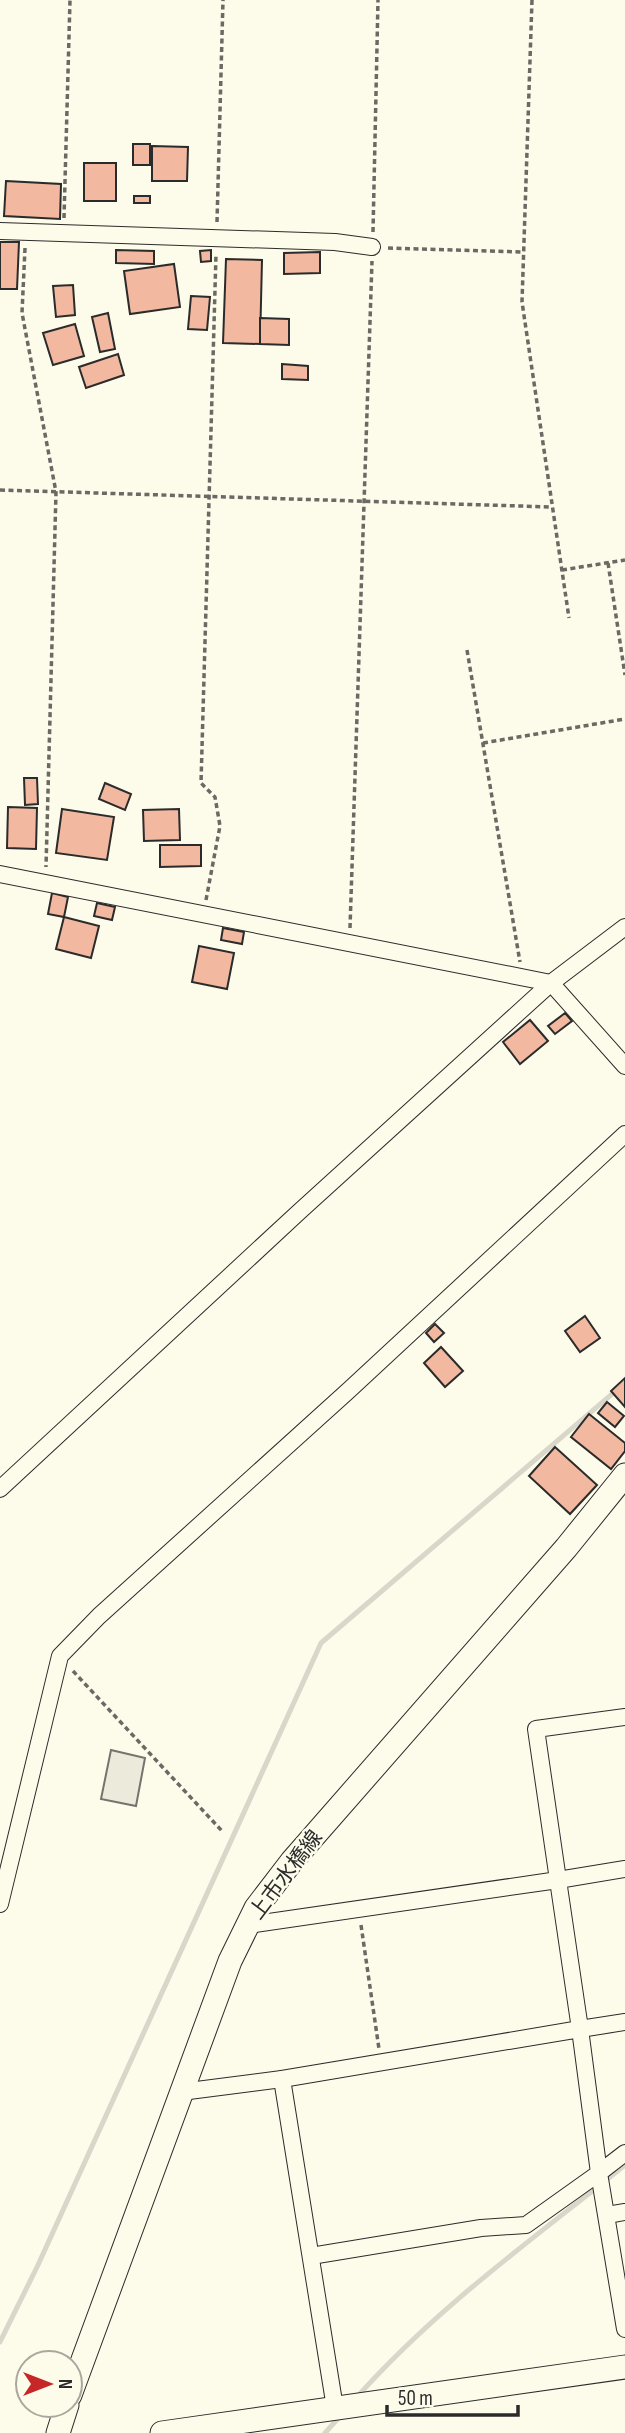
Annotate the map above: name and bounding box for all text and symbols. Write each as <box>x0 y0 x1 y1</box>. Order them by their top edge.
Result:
street label: 上市水橋線 <box>244 1826 328 1924</box>
north arrow <box>14 2349 84 2419</box>
scale bar <box>387 2374 518 2418</box>
text: N <box>53 2379 76 2389</box>
text: 50 m <box>398 2386 433 2411</box>

